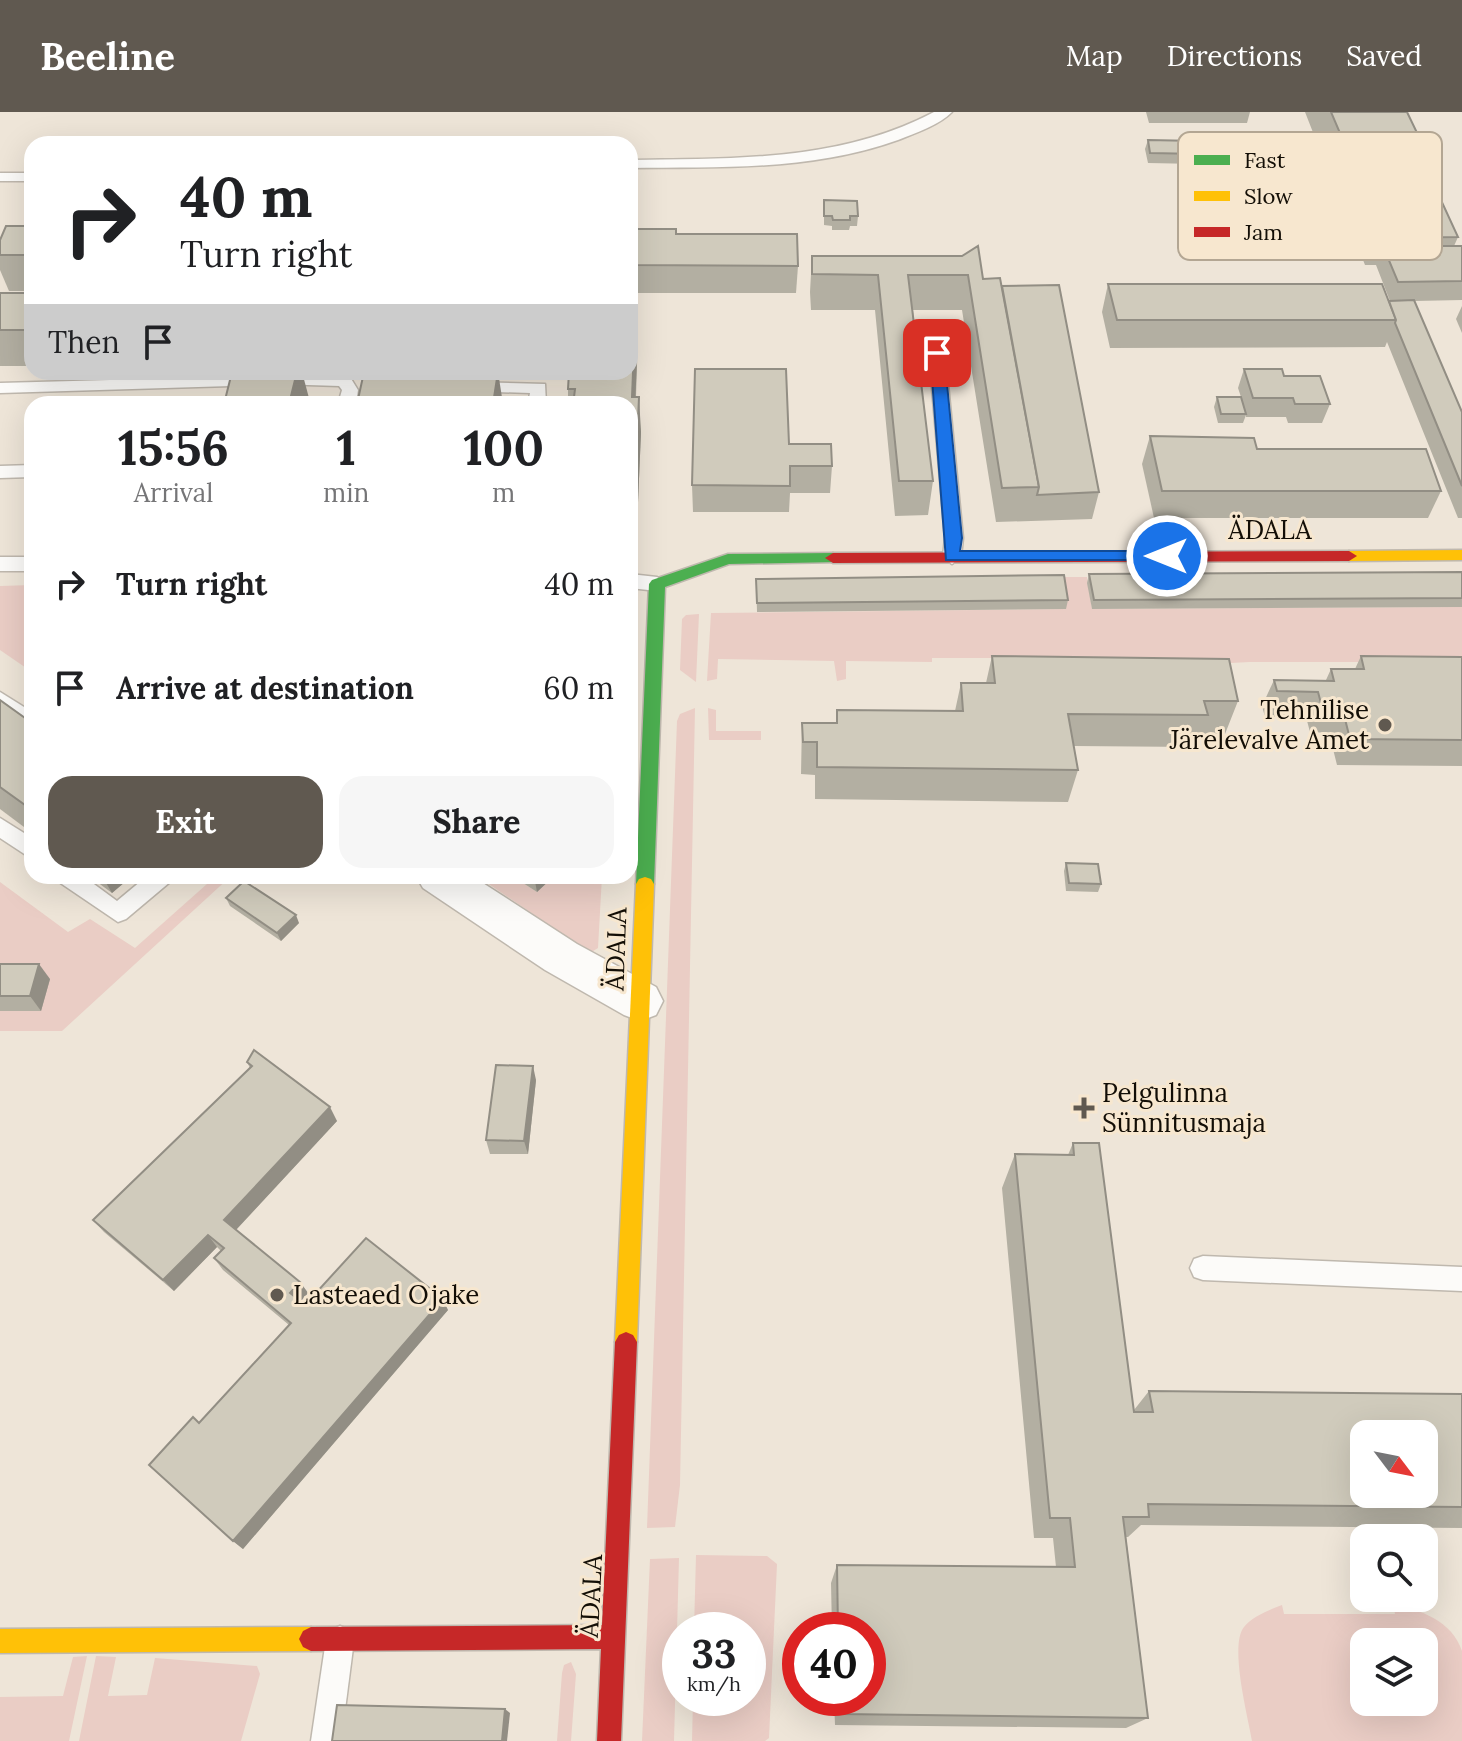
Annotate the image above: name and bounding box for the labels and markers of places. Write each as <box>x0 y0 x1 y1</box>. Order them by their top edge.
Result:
pin <box>903 319 971 387</box>
place label: Tehnilise Järelevalve Amet <box>1168 693 1369 756</box>
marker: Tehnilise Järelevalve Amet <box>1376 716 1394 734</box>
place label: Pelgulinna Sünnitusmaja <box>1102 1076 1266 1139</box>
marker: Pelgulinna Sünnitusmaja <box>1073 1097 1095 1119</box>
place label: Lasteaed Ojake <box>293 1278 479 1311</box>
marker: Lasteaed Ojake <box>268 1286 286 1304</box>

